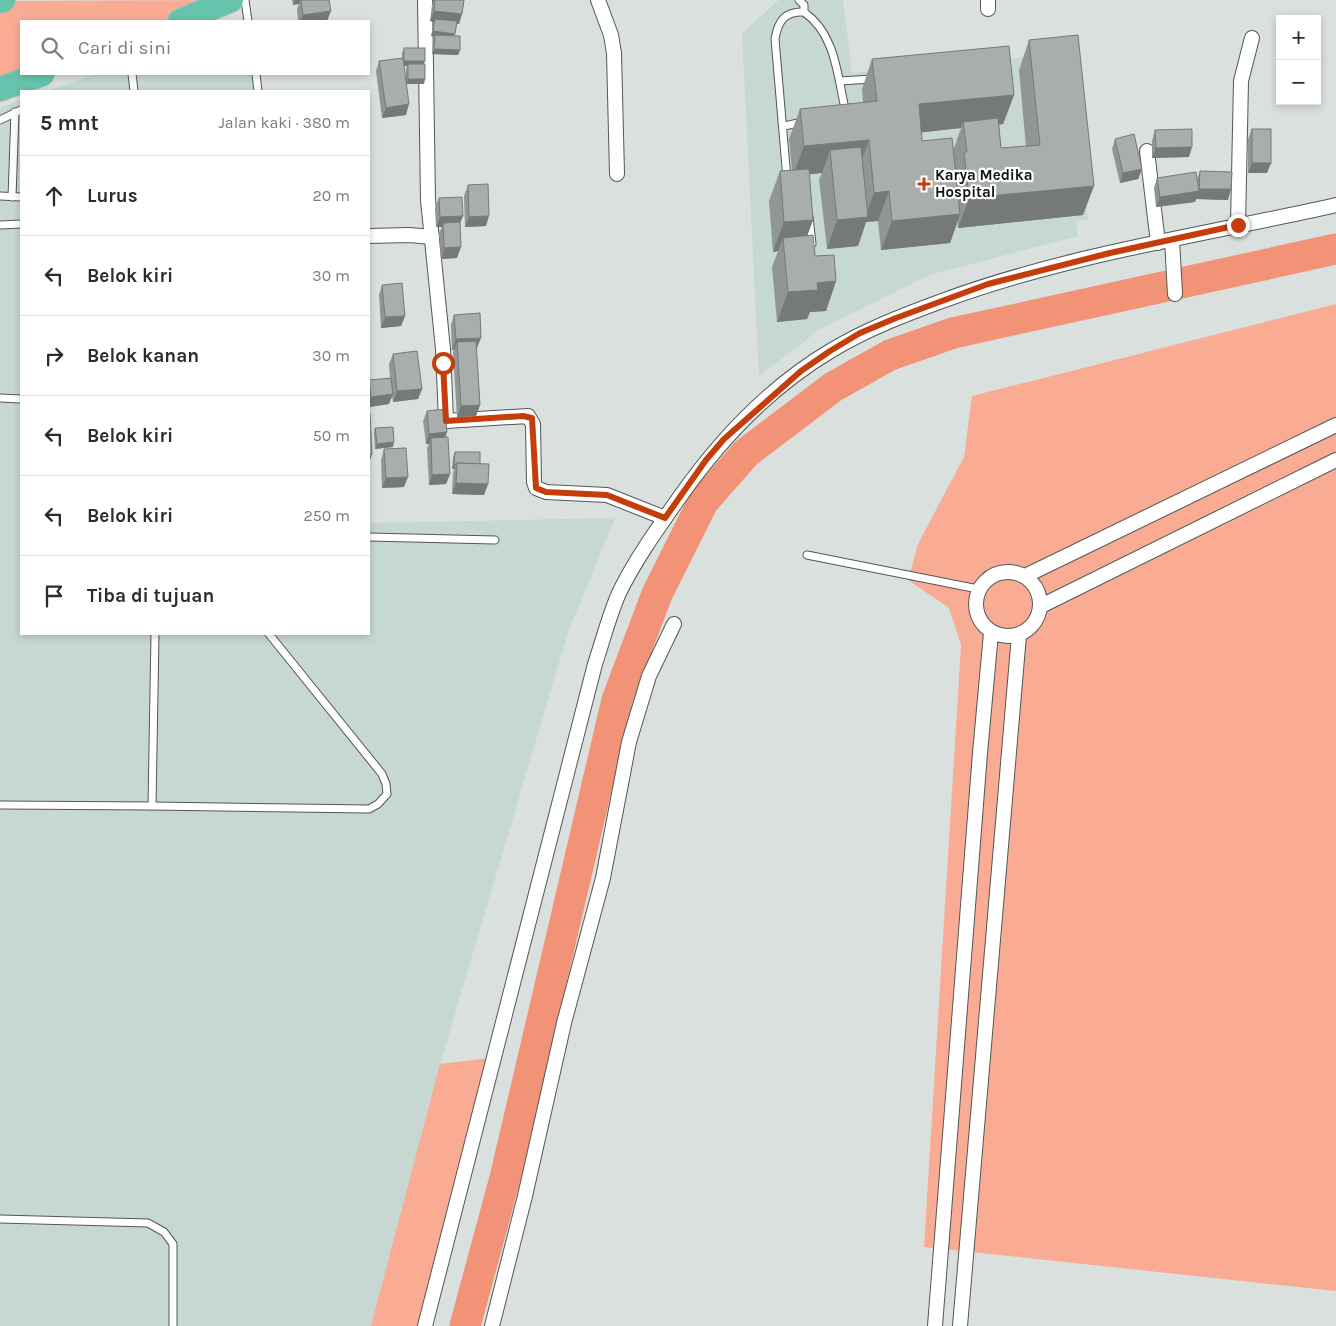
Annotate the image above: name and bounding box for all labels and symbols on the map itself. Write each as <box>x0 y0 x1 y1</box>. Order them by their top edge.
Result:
place label: Karya Medika Hospital <box>935 166 1032 201</box>
marker: Karya Medika Hospital <box>917 177 931 191</box>
route end <box>1227 214 1250 237</box>
route start <box>432 352 455 375</box>

